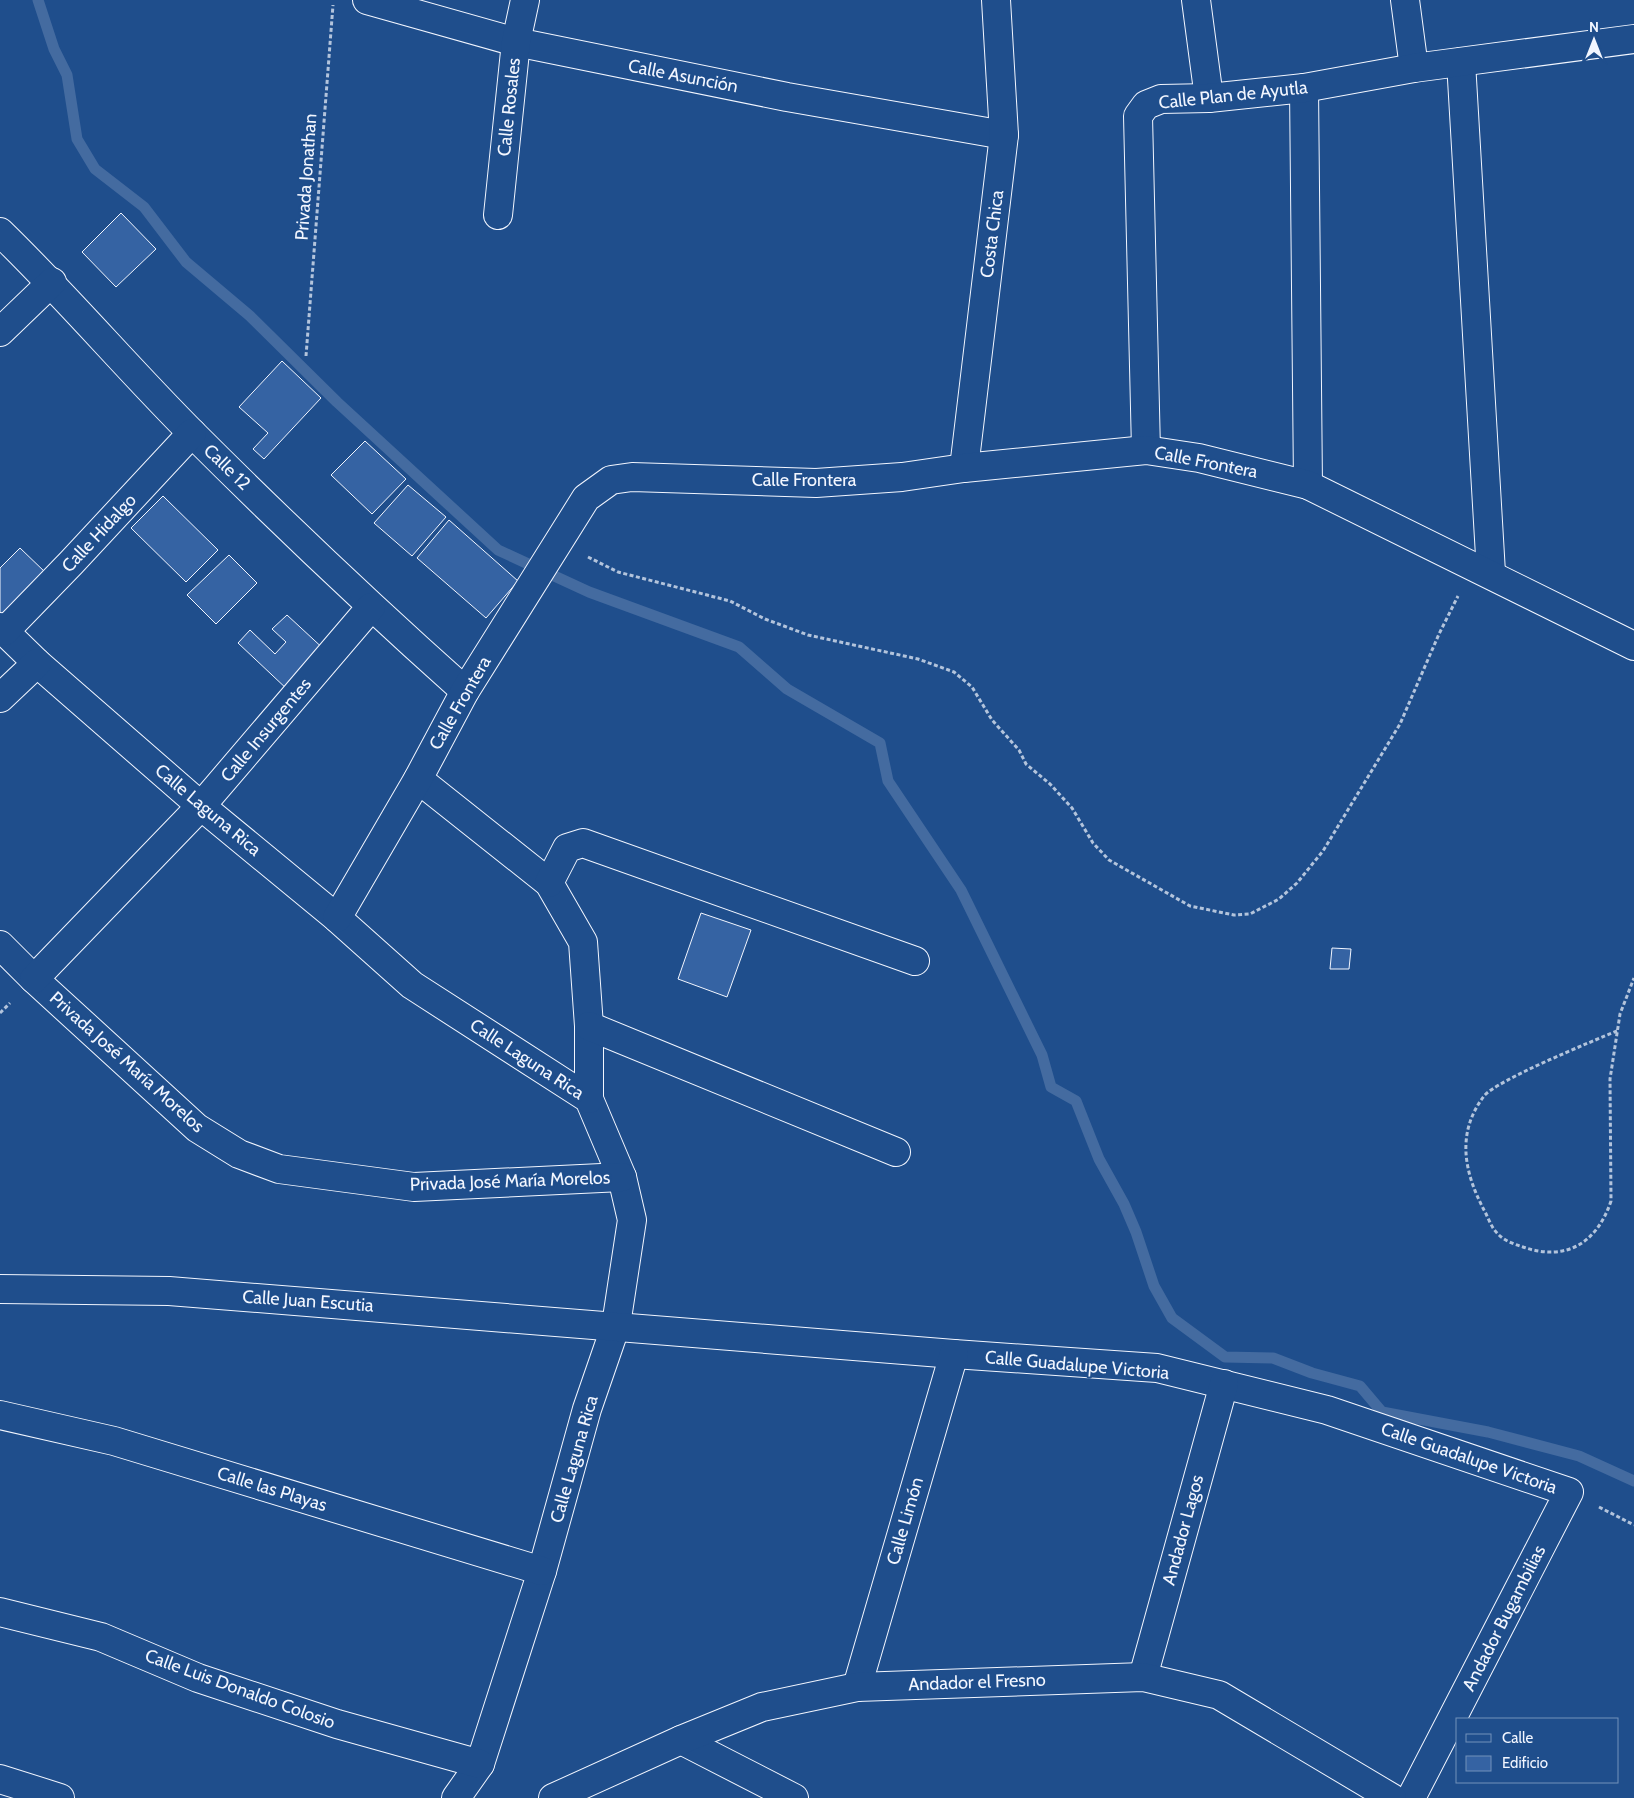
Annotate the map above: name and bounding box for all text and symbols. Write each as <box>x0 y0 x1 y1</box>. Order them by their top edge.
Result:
north arrow <box>1569 15 1619 65</box>
text: N <box>1589 18 1599 36</box>
street label: Calle Asunción <box>626 55 740 97</box>
street label: Calle Rosales <box>493 57 525 157</box>
street label: Calle Plan de Ayutla <box>1157 76 1309 114</box>
street label: Privada Jonathan <box>291 113 321 241</box>
street label: Costa Chica <box>976 188 1008 279</box>
street label: Calle 12 <box>199 439 255 495</box>
street label: Calle Frontera <box>1153 441 1260 483</box>
street label: Calle Frontera <box>752 469 857 491</box>
street label: Calle Hidalgo <box>57 489 141 577</box>
street label: Calle Frontera <box>424 652 496 754</box>
street label: Calle Insurgentes <box>216 673 316 787</box>
street label: Calle Laguna Rica <box>151 759 266 861</box>
street label: Privada José María Morelos <box>45 987 209 1137</box>
street label: Calle Laguna Rica <box>466 1014 588 1104</box>
street label: Privada José María Morelos <box>409 1167 611 1195</box>
street label: Calle Juan Escutia <box>242 1285 375 1317</box>
street label: Calle Guadalupe Victoria <box>984 1346 1170 1384</box>
street label: Calle Laguna Rica <box>545 1392 603 1525</box>
street label: Calle Guadalupe Victoria <box>1378 1418 1560 1499</box>
street label: Calle las Playas <box>214 1462 330 1516</box>
street label: Andador Lagos <box>1158 1472 1208 1588</box>
street label: Calle Limón <box>882 1475 928 1567</box>
street label: Andador Bugambilias <box>1458 1541 1550 1695</box>
street label: Calle Luis Donaldo Colosio <box>142 1644 338 1734</box>
street label: Andador el Fresno <box>908 1669 1046 1695</box>
legend <box>1456 1718 1619 1783</box>
text: Calle <box>1502 1729 1533 1747</box>
text: Edificio <box>1502 1754 1548 1772</box>

